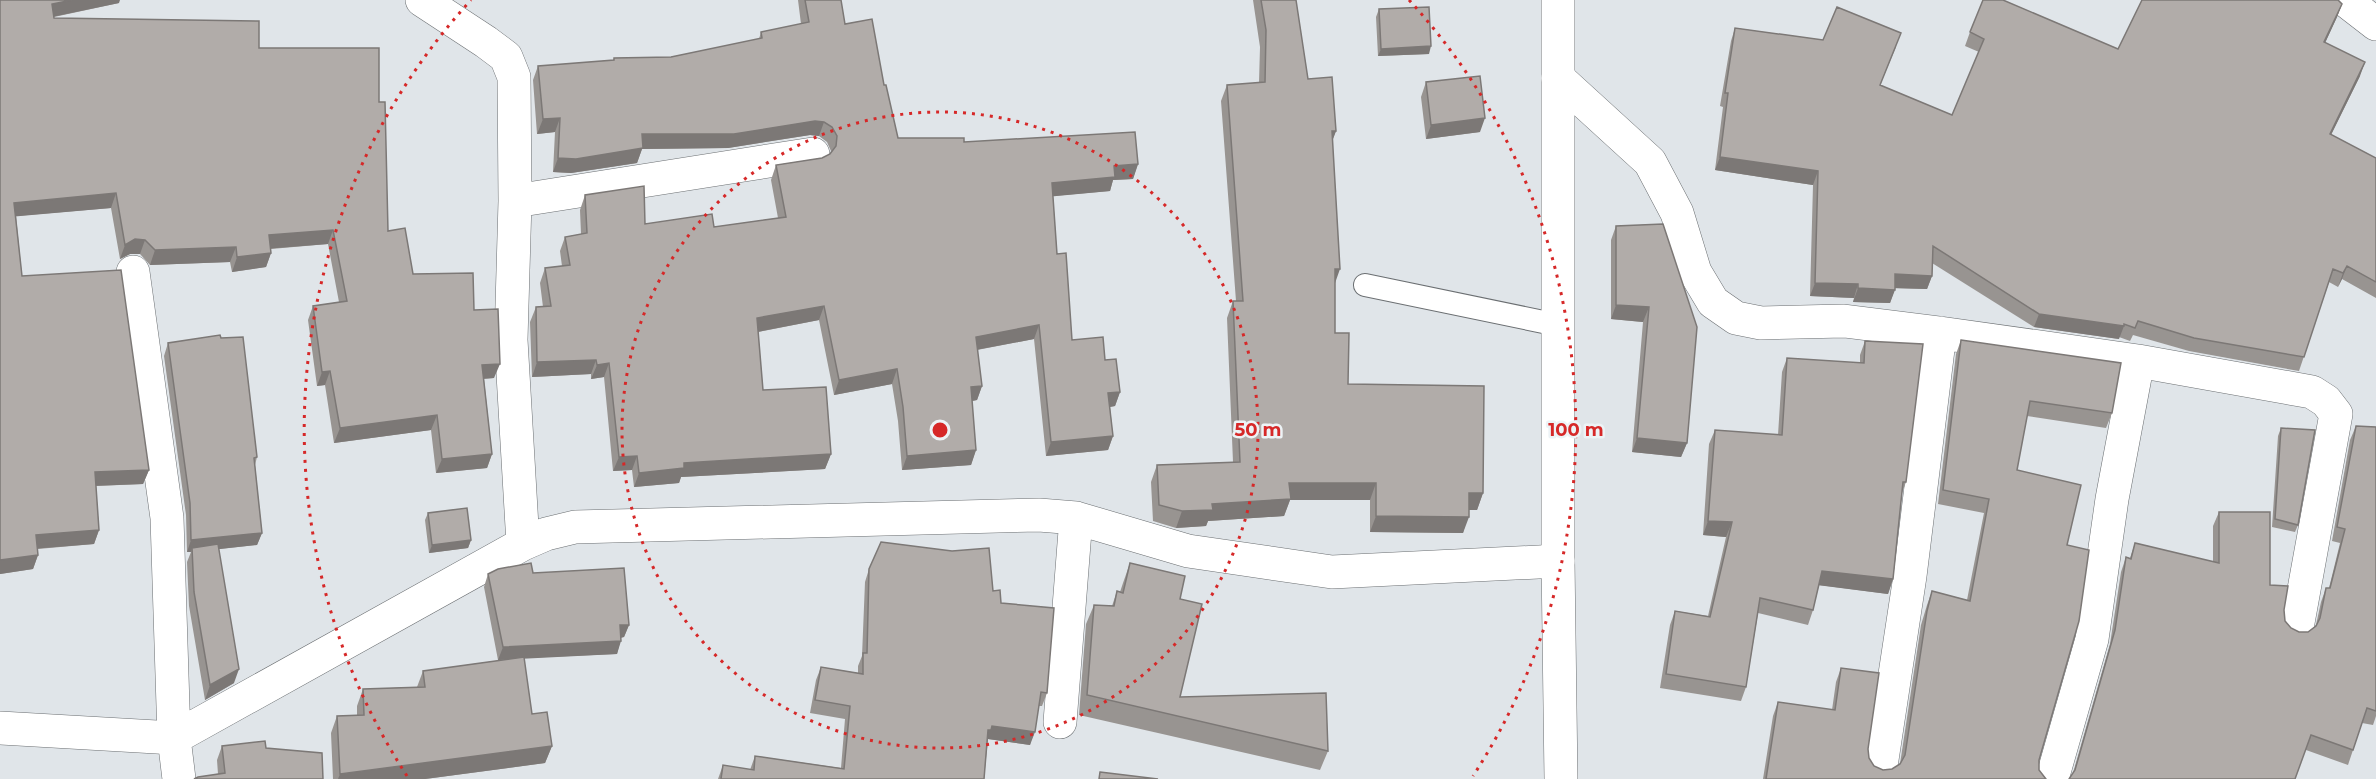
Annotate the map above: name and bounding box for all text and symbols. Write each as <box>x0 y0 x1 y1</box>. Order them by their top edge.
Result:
text: 50 m <box>1235 419 1281 441</box>
text: 100 m <box>1548 419 1604 441</box>
centre of rings <box>930 420 950 440</box>

